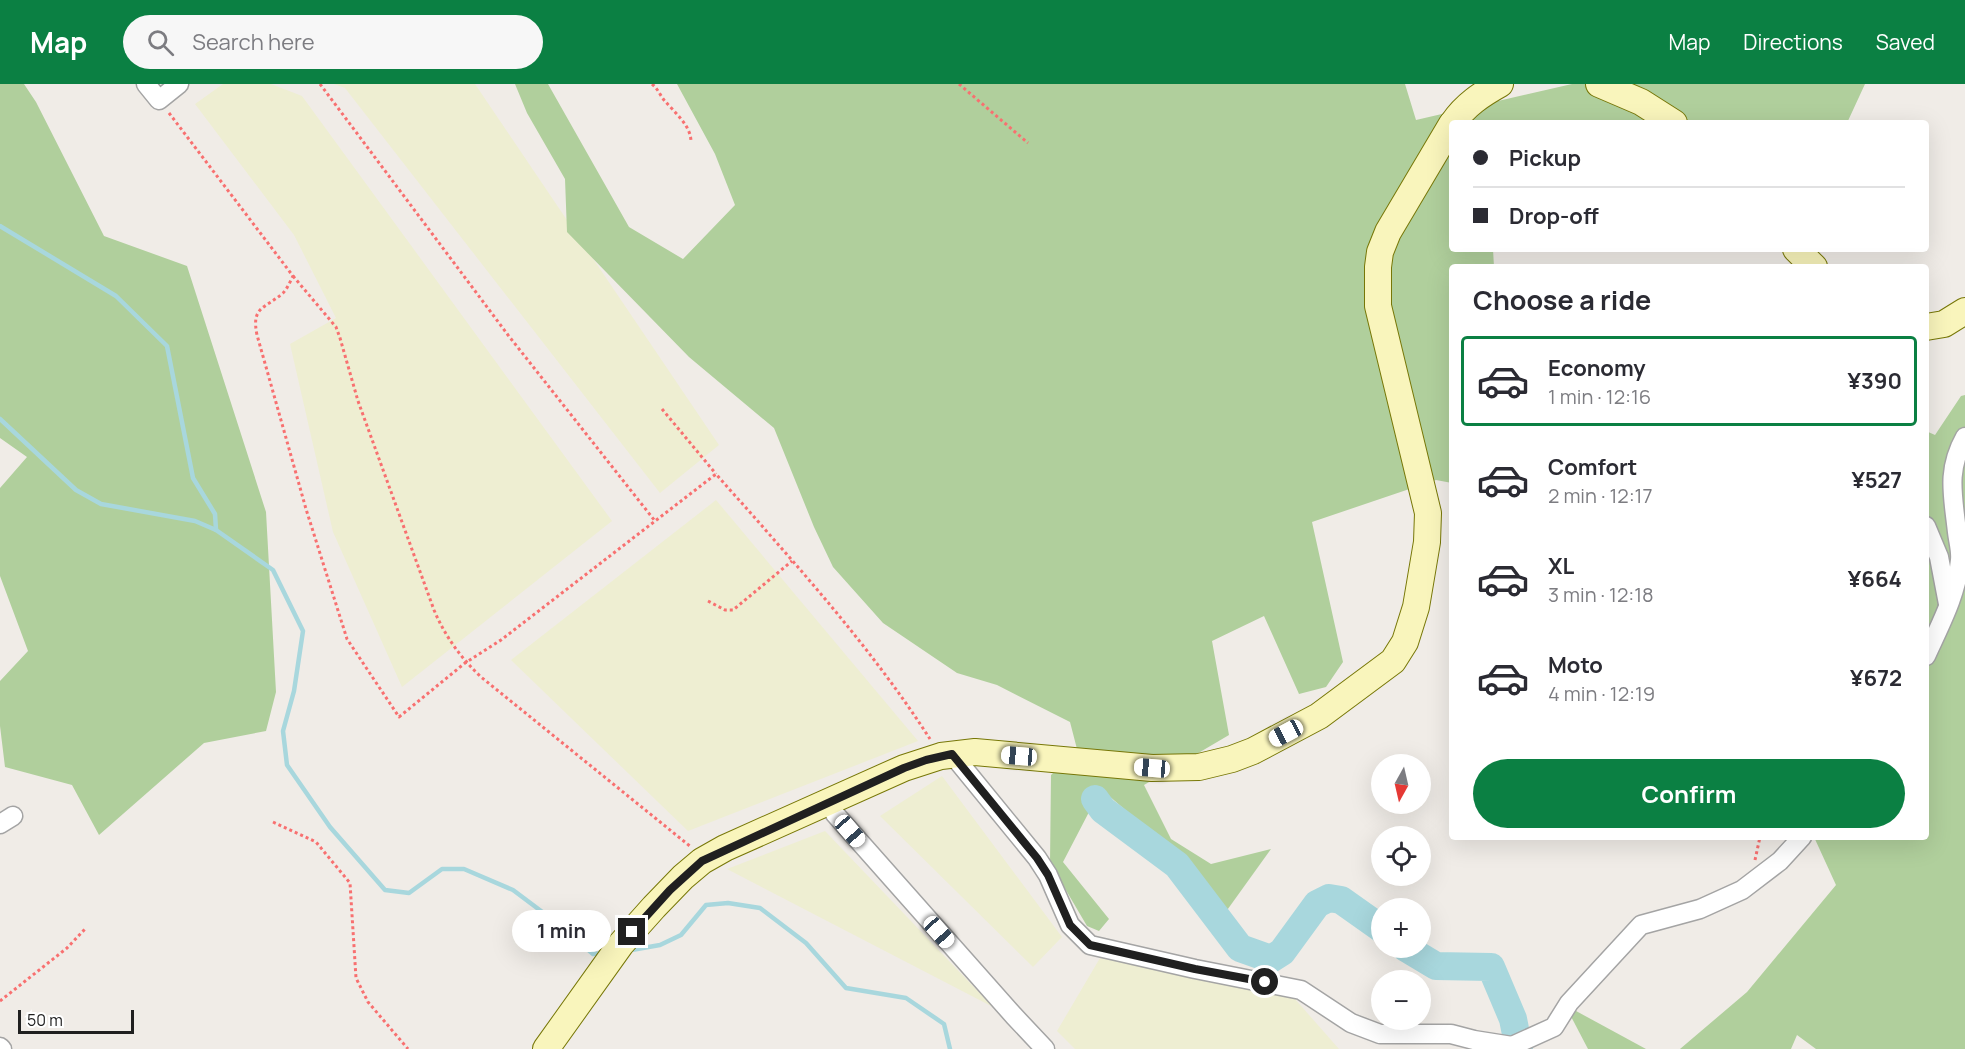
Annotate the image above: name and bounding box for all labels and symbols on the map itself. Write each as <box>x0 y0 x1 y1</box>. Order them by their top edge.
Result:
car <box>1266 717 1306 749</box>
car <box>1000 745 1038 767</box>
north arrow <box>1371 754 1431 814</box>
car <box>1133 757 1171 779</box>
car <box>831 812 869 850</box>
callout: 1 min <box>512 911 611 953</box>
car <box>920 913 958 951</box>
route end <box>618 918 645 945</box>
route start <box>1251 968 1278 995</box>
scale bar <box>18 1007 134 1034</box>

